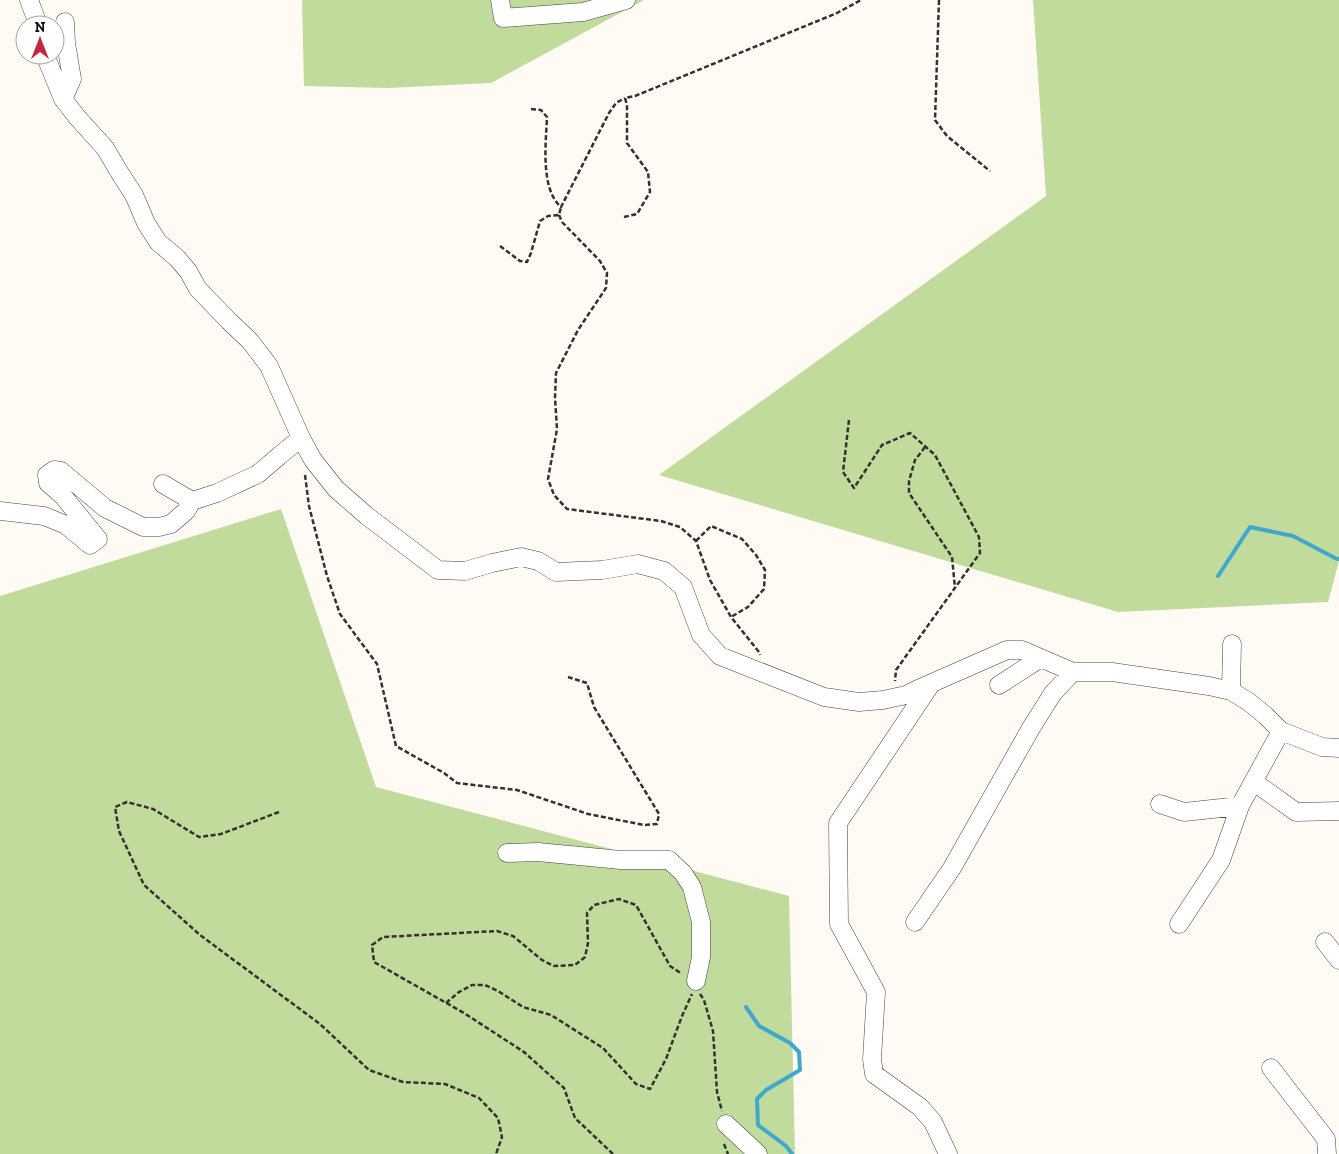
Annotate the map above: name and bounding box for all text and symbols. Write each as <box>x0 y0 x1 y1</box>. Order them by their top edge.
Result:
north arrow <box>15 15 65 65</box>
text: N <box>35 19 46 36</box>

